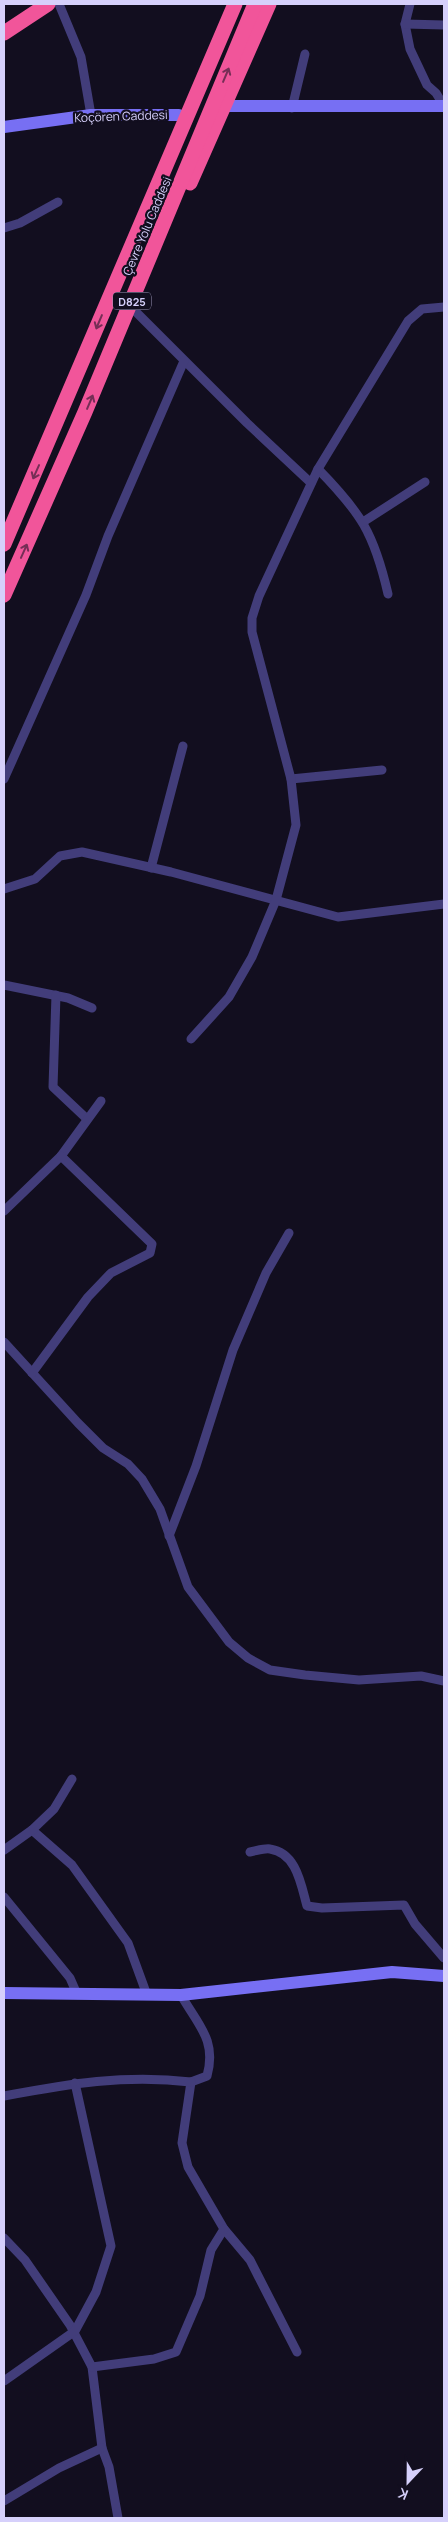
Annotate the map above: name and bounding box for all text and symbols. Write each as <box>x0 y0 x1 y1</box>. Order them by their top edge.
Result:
one-way arrow <box>222 68 231 83</box>
street label: Koçören Caddesi <box>74 106 168 126</box>
street label: Çevre Yolu Caddesi <box>119 174 175 278</box>
road number: D825 <box>113 292 151 310</box>
one-way arrow <box>94 314 104 329</box>
one-way arrow <box>86 395 95 410</box>
one-way arrow <box>30 464 40 479</box>
one-way arrow <box>19 544 29 559</box>
north arrow <box>383 2457 433 2507</box>
text: K <box>394 2484 411 2505</box>

